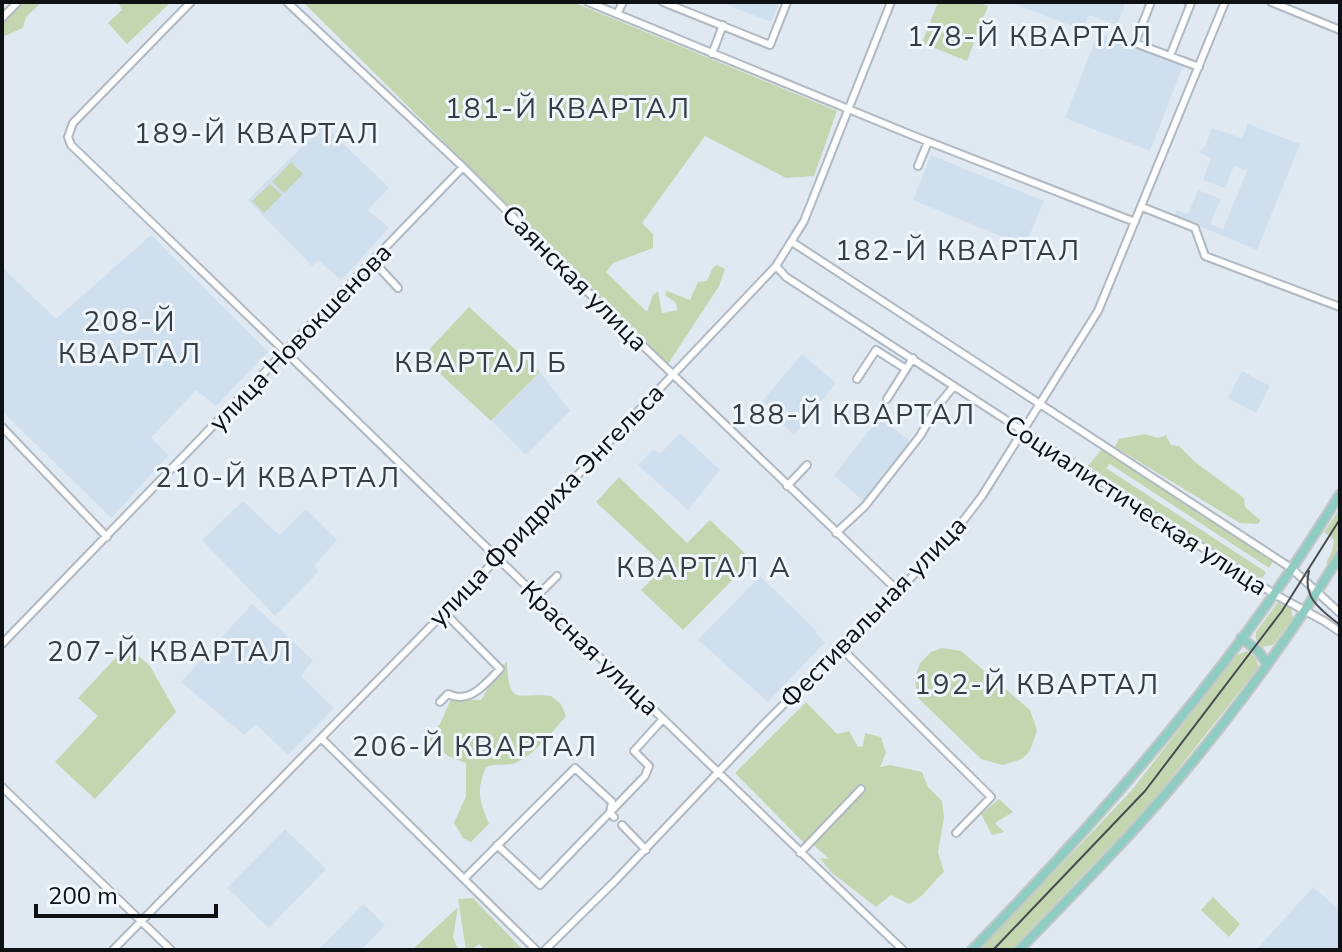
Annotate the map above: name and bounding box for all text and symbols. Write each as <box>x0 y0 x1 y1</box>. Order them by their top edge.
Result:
district label: 178-Й КВАРТАЛ <box>907 18 1153 56</box>
district label: 181-Й КВАРТАЛ <box>445 90 691 128</box>
district label: 189-Й КВАРТАЛ <box>134 115 380 153</box>
street label: Саянская улица <box>494 197 656 359</box>
district label: 182-Й КВАРТАЛ <box>835 232 1081 270</box>
street label: улица Новокшенова <box>201 235 400 439</box>
district label: 208-Й КВАРТАЛ <box>58 303 202 373</box>
district label: КВАРТАЛ Б <box>394 344 568 382</box>
street label: улица Фридриха Энгельса <box>421 376 672 635</box>
district label: 188-Й КВАРТАЛ <box>730 396 976 434</box>
street label: Социалистическая улица <box>997 407 1274 604</box>
district label: 210-Й КВАРТАЛ <box>155 459 401 497</box>
street label: Фестивальная улица <box>772 509 974 716</box>
district label: КВАРТАЛ А <box>616 549 792 587</box>
street label: Красная улица <box>512 573 667 724</box>
district label: 207-Й КВАРТАЛ <box>47 633 293 671</box>
district label: 192-Й КВАРТАЛ <box>914 666 1160 704</box>
district label: 206-Й КВАРТАЛ <box>352 728 598 766</box>
scale bar <box>36 868 216 918</box>
text: 200 m <box>48 880 118 912</box>

